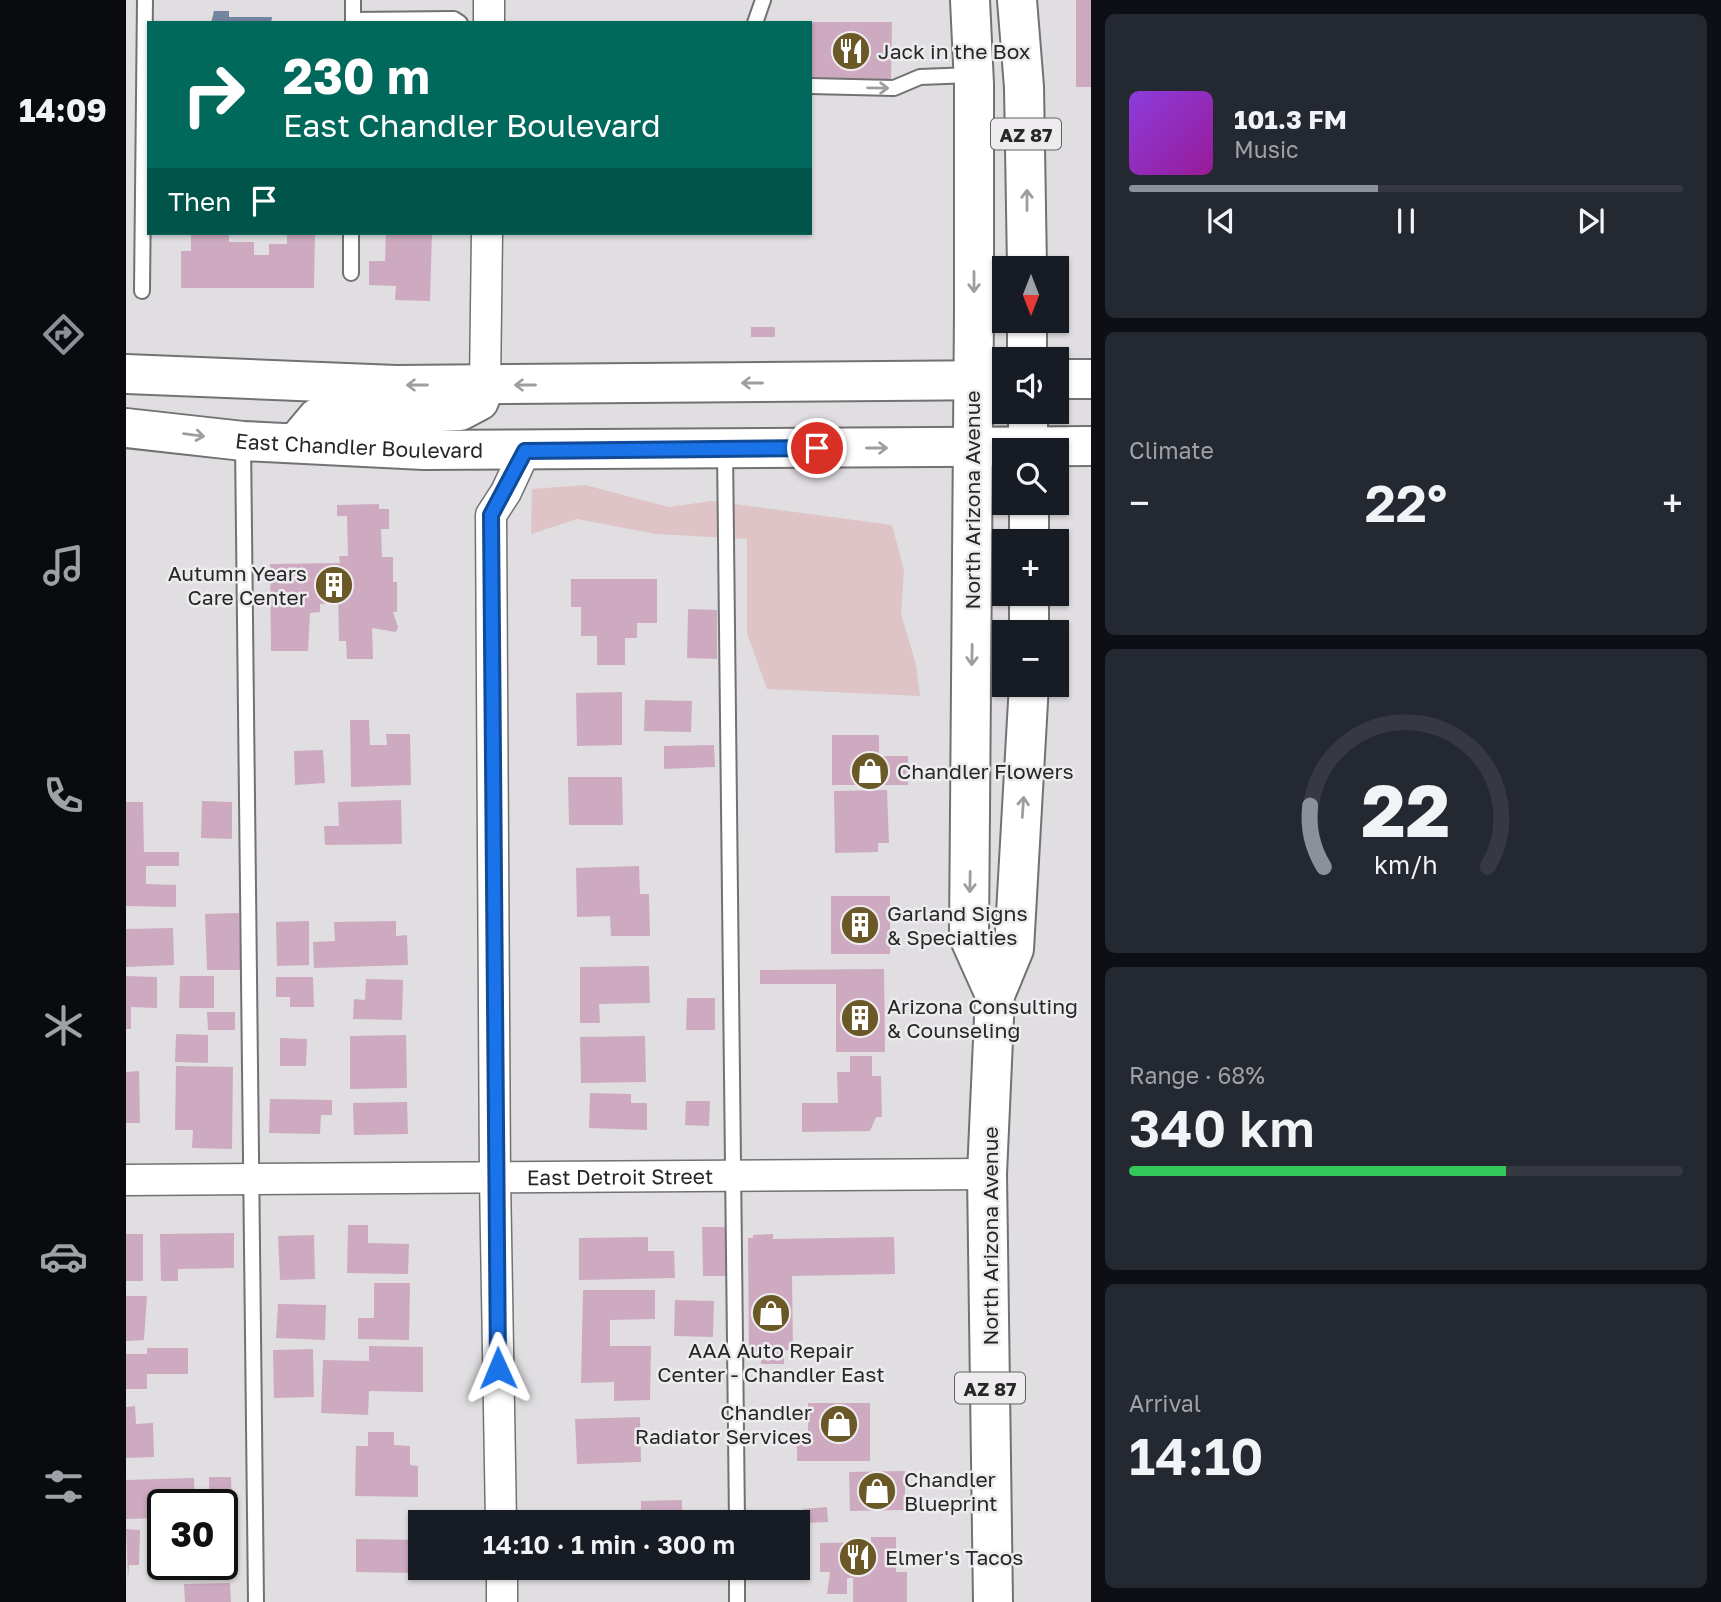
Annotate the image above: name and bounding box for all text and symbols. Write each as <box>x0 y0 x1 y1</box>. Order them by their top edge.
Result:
restaurant icon: Jack in the Box <box>830 30 872 72</box>
place label: Jack in the Box <box>878 38 1031 64</box>
text: 230 m <box>283 46 430 105</box>
icon: right <box>168 49 259 140</box>
one-way arrow <box>867 81 890 94</box>
text: 14:09 <box>19 91 107 129</box>
text: 101.3 FM <box>1234 104 1347 135</box>
text: East Chandler Boulevard <box>283 106 661 144</box>
road number: AZ 87 <box>991 118 1061 150</box>
text: Music <box>1234 135 1299 163</box>
icon: arrive <box>245 182 283 220</box>
text: Then <box>168 186 231 217</box>
one-way arrow <box>1020 188 1034 211</box>
icon: previous <box>1202 202 1240 240</box>
icon: pause <box>1387 202 1425 240</box>
icon: next <box>1572 202 1610 240</box>
north arrow <box>992 256 1069 332</box>
map controls <box>992 256 1069 697</box>
one-way arrow <box>967 270 981 293</box>
icon: directions <box>39 310 88 359</box>
button: sound <box>992 347 1069 424</box>
one-way arrow <box>741 376 764 390</box>
one-way arrow <box>406 378 429 392</box>
one-way arrow <box>513 378 536 392</box>
street label: North Arizona Avenue <box>959 390 985 610</box>
pin <box>787 418 847 478</box>
street label: East Chandler Boulevard <box>234 427 483 463</box>
one-way arrow <box>182 428 205 441</box>
icon: arrive <box>798 429 836 467</box>
text: Climate <box>1129 436 1214 464</box>
button: search <box>992 438 1069 515</box>
one-way arrow <box>865 441 888 455</box>
text: 22° <box>1365 471 1447 533</box>
text: − <box>1129 480 1150 525</box>
text: + <box>1662 480 1683 525</box>
button: + <box>992 529 1069 606</box>
icon: music <box>39 541 88 590</box>
place label: Autumn Years Care Center <box>168 560 307 610</box>
building icon: Autumn Years Care Center <box>313 564 355 606</box>
button: − <box>992 620 1069 697</box>
one-way arrow <box>965 643 979 666</box>
shop icon: Chandler Flowers <box>849 750 891 792</box>
place label: Chandler Flowers <box>897 758 1074 784</box>
text: 22 <box>1362 766 1450 853</box>
icon: phone <box>39 771 88 820</box>
one-way arrow <box>1017 796 1030 819</box>
text: km/h <box>1374 849 1438 880</box>
one-way arrow <box>963 870 976 893</box>
place label: Garland Signs & Specialties <box>887 900 1028 950</box>
building icon: Garland Signs & Specialties <box>839 904 881 946</box>
place label: Arizona Consulting & Counseling <box>887 993 1078 1043</box>
building icon: Arizona Consulting & Counseling <box>839 997 881 1039</box>
icon: climate <box>39 1001 88 1050</box>
text: Range · 68% <box>1129 1061 1265 1089</box>
text: 340 km <box>1129 1096 1315 1158</box>
street label: North Arizona Avenue <box>977 1126 1003 1346</box>
street label: East Detroit Street <box>527 1163 713 1190</box>
icon: car <box>39 1232 88 1281</box>
shop icon: AAA Auto Repair Center - Chandler East <box>750 1292 792 1334</box>
position arrow <box>461 1331 535 1405</box>
place label: AAA Auto Repair Center - Chandler East <box>657 1337 885 1387</box>
road number: AZ 87 <box>955 1372 1025 1404</box>
text: Arrival <box>1129 1389 1201 1417</box>
place label: Chandler Radiator Services <box>635 1399 812 1449</box>
shop icon: Chandler Radiator Services <box>818 1403 860 1445</box>
text: 14:10 <box>1129 1424 1263 1486</box>
icon: filters <box>39 1462 88 1511</box>
place label: Chandler Blueprint <box>904 1466 998 1516</box>
shop icon: Chandler Blueprint <box>856 1470 898 1512</box>
speed limit sign: 30 <box>147 1489 238 1580</box>
text: 14:10 · 1 min · 300 m <box>483 1529 735 1560</box>
restaurant icon: Elmer's Tacos <box>837 1536 879 1578</box>
place label: Elmer's Tacos <box>885 1544 1024 1570</box>

